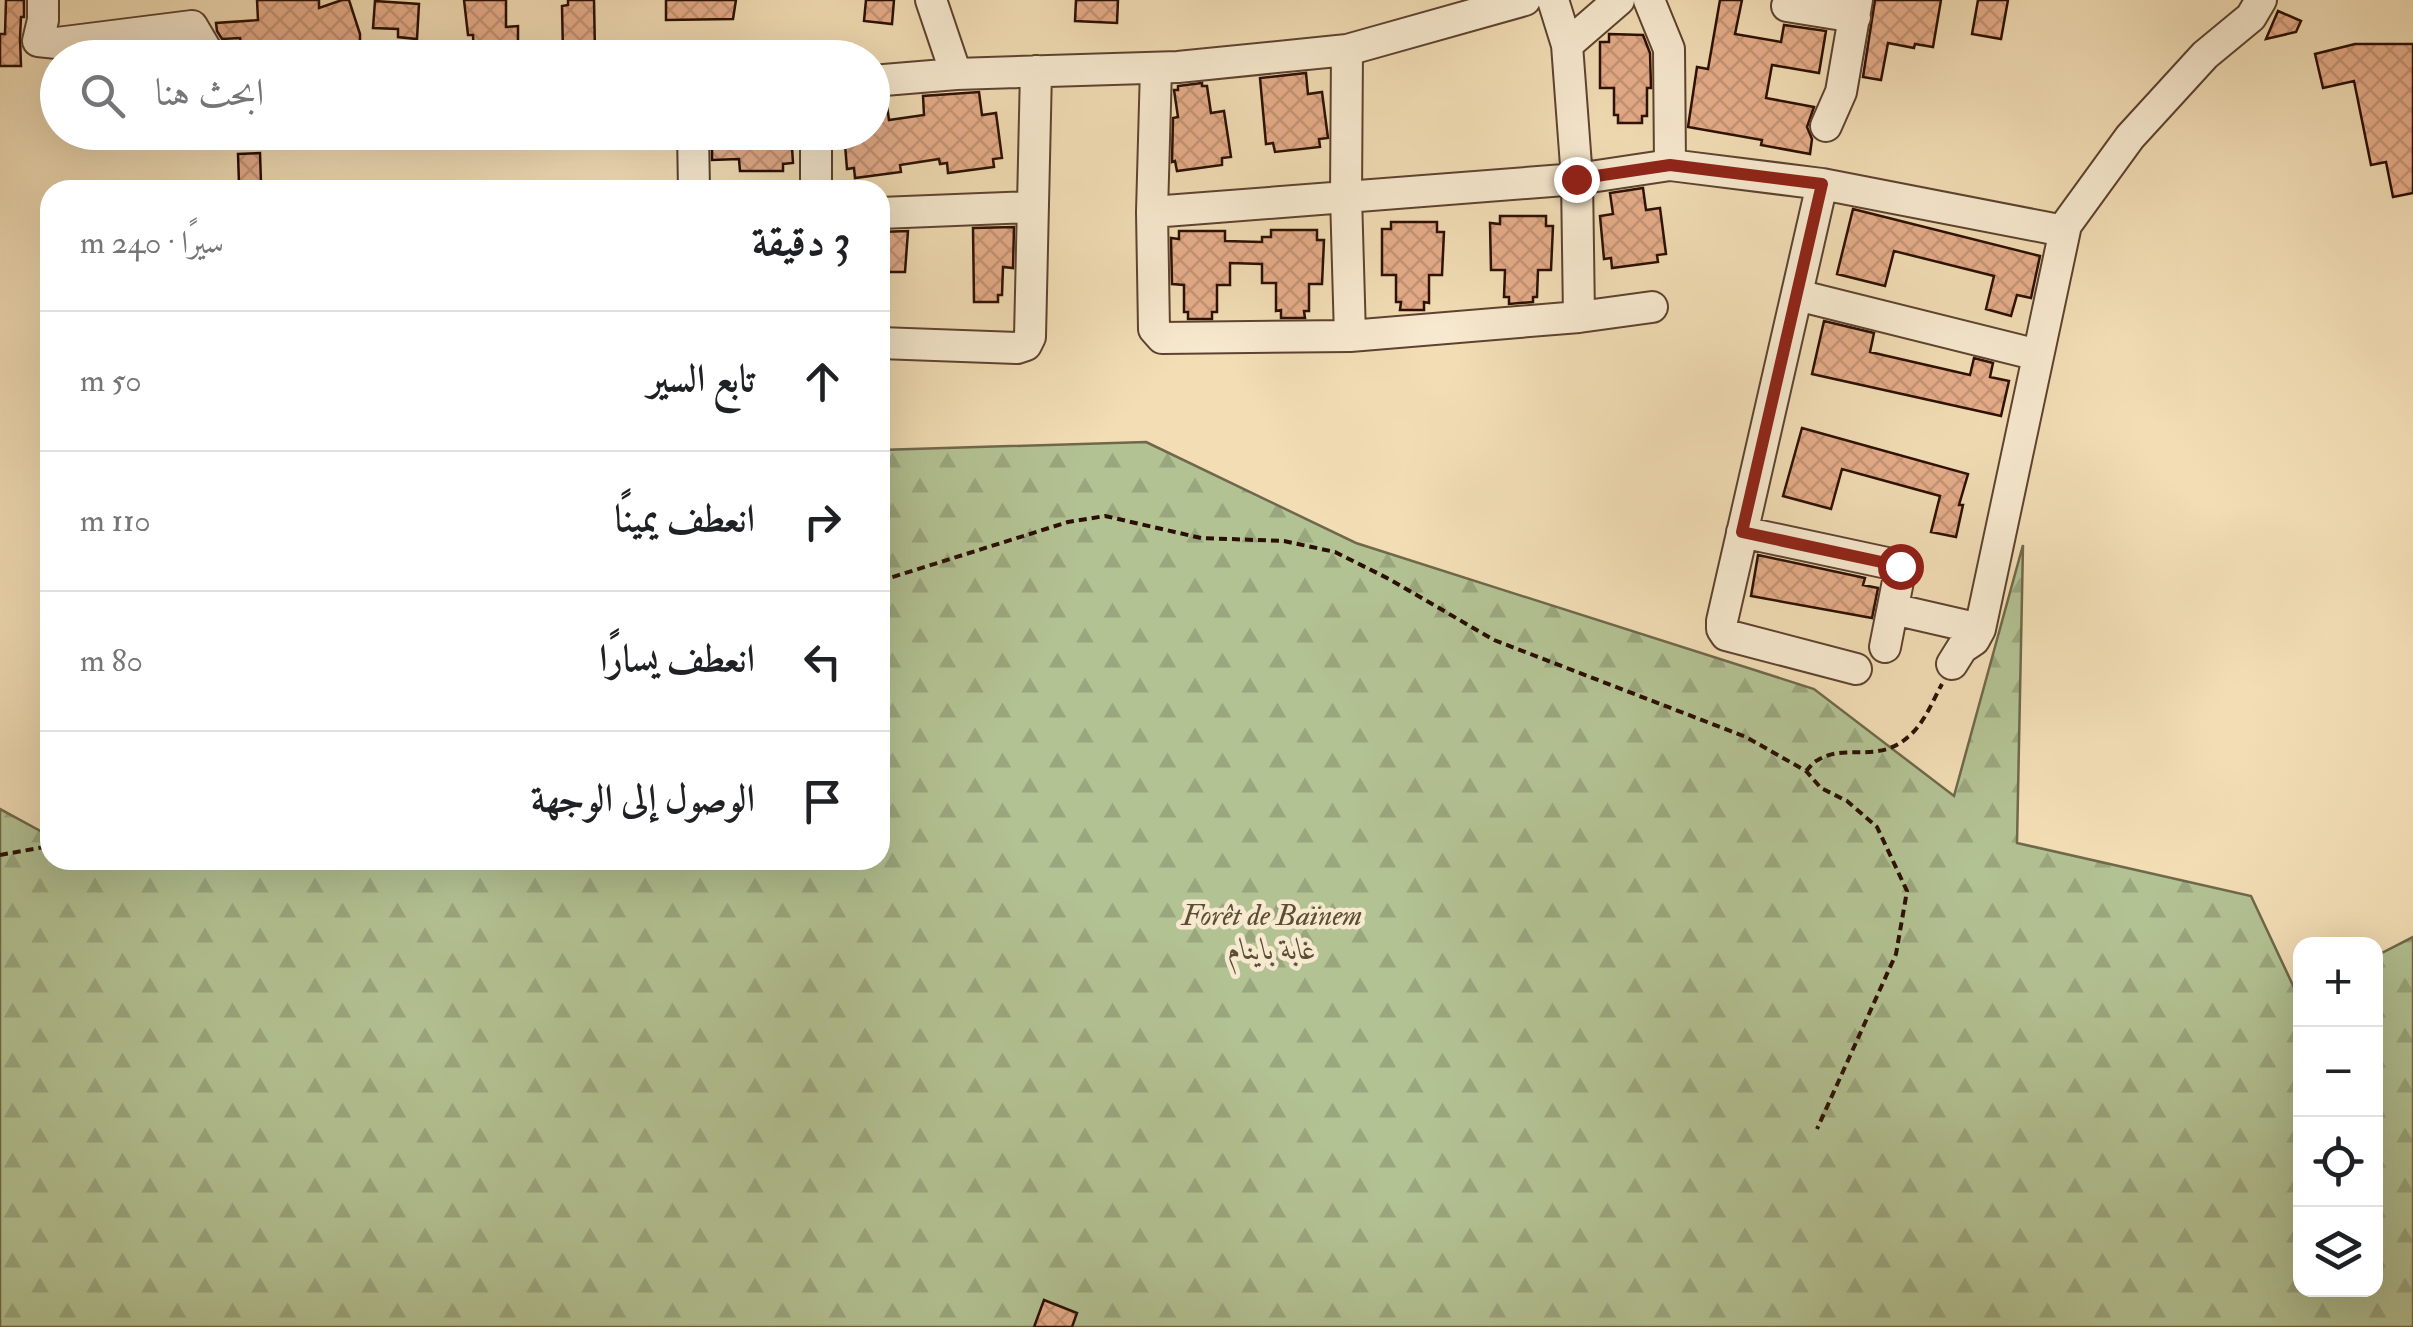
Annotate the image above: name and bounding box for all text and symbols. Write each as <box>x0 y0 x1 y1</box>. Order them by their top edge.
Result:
search box <box>40 40 890 150</box>
icon: search <box>75 68 130 123</box>
text: ابحث هنا <box>155 69 264 117</box>
route end <box>1554 157 1600 203</box>
text: 3 دقيقة <box>752 216 850 268</box>
text: سيرًا · 240 m <box>80 223 224 263</box>
icon: ahead <box>795 354 850 409</box>
text: تابع السير <box>648 355 755 403</box>
text: 50 m <box>80 361 142 401</box>
icon: right <box>795 494 850 549</box>
text: انعطف يمينًا <box>615 495 755 543</box>
text: 110 m <box>80 501 151 541</box>
route start <box>1878 544 1924 590</box>
icon: left <box>795 634 850 689</box>
text: انعطف يسارًا <box>599 635 755 683</box>
text: 80 m <box>80 641 143 681</box>
icon: arrive <box>795 774 850 829</box>
text: الوصول إلى الوجهة <box>531 775 755 823</box>
park label: Forêt de Baïnem غابة باينام <box>1180 897 1362 975</box>
map controls <box>2293 937 2383 1297</box>
button: + <box>2293 937 2383 1027</box>
button: − <box>2293 1027 2383 1117</box>
button: locate <box>2293 1117 2383 1207</box>
button: layers <box>2293 1207 2383 1297</box>

